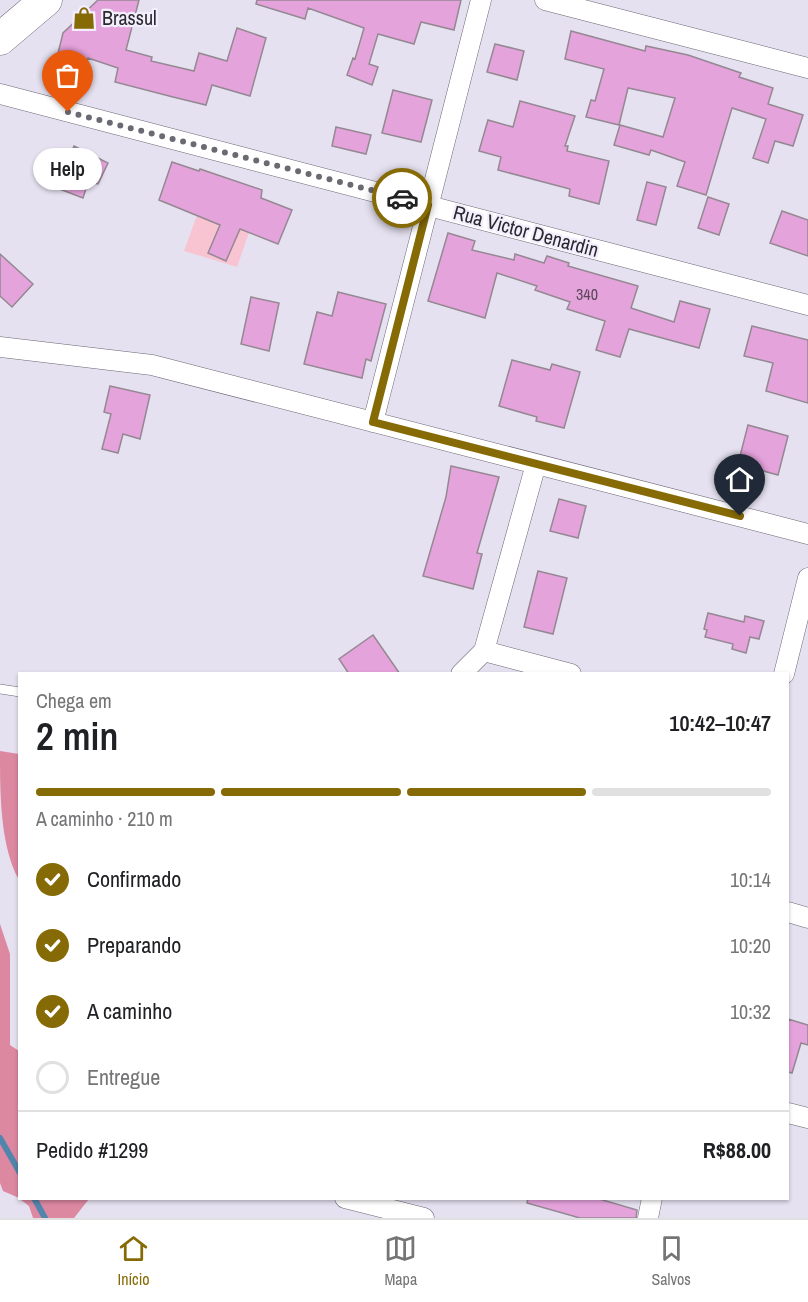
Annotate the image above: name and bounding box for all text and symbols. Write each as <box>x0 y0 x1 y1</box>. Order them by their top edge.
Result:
place label: Brassul <box>102 4 157 31</box>
shop icon: Brassul <box>71 5 97 31</box>
pin <box>42 50 93 112</box>
icon: bag <box>51 59 84 92</box>
callout: Help <box>34 148 103 190</box>
text: Help <box>50 155 85 182</box>
courier <box>372 168 432 228</box>
icon: car <box>386 182 419 215</box>
street label: Rua Victor Denardin <box>451 198 602 263</box>
house number: 340 <box>576 283 598 305</box>
pin <box>714 454 765 516</box>
icon: home <box>723 463 756 496</box>
text: Chega em <box>36 687 112 714</box>
text: 10:42–10:47 <box>669 708 771 738</box>
text: 2 min <box>36 710 118 762</box>
text: A caminho · 210 m <box>36 805 173 832</box>
icon: check <box>36 863 69 896</box>
text: Confirmado <box>87 864 181 894</box>
text: 10:14 <box>730 866 771 893</box>
icon: check <box>36 929 69 962</box>
text: Preparando <box>87 930 181 960</box>
text: 10:20 <box>730 932 771 959</box>
icon: check <box>36 995 69 1028</box>
text: A caminho <box>87 996 172 1026</box>
text: 10:32 <box>730 998 771 1025</box>
text: Entregue <box>87 1062 160 1092</box>
text: Pedido #1299 <box>36 1135 148 1165</box>
text: R$88.00 <box>703 1135 771 1165</box>
tab: Início <box>117 1232 150 1290</box>
tab: Mapa <box>384 1232 417 1290</box>
tab: Salvos <box>652 1232 691 1290</box>

